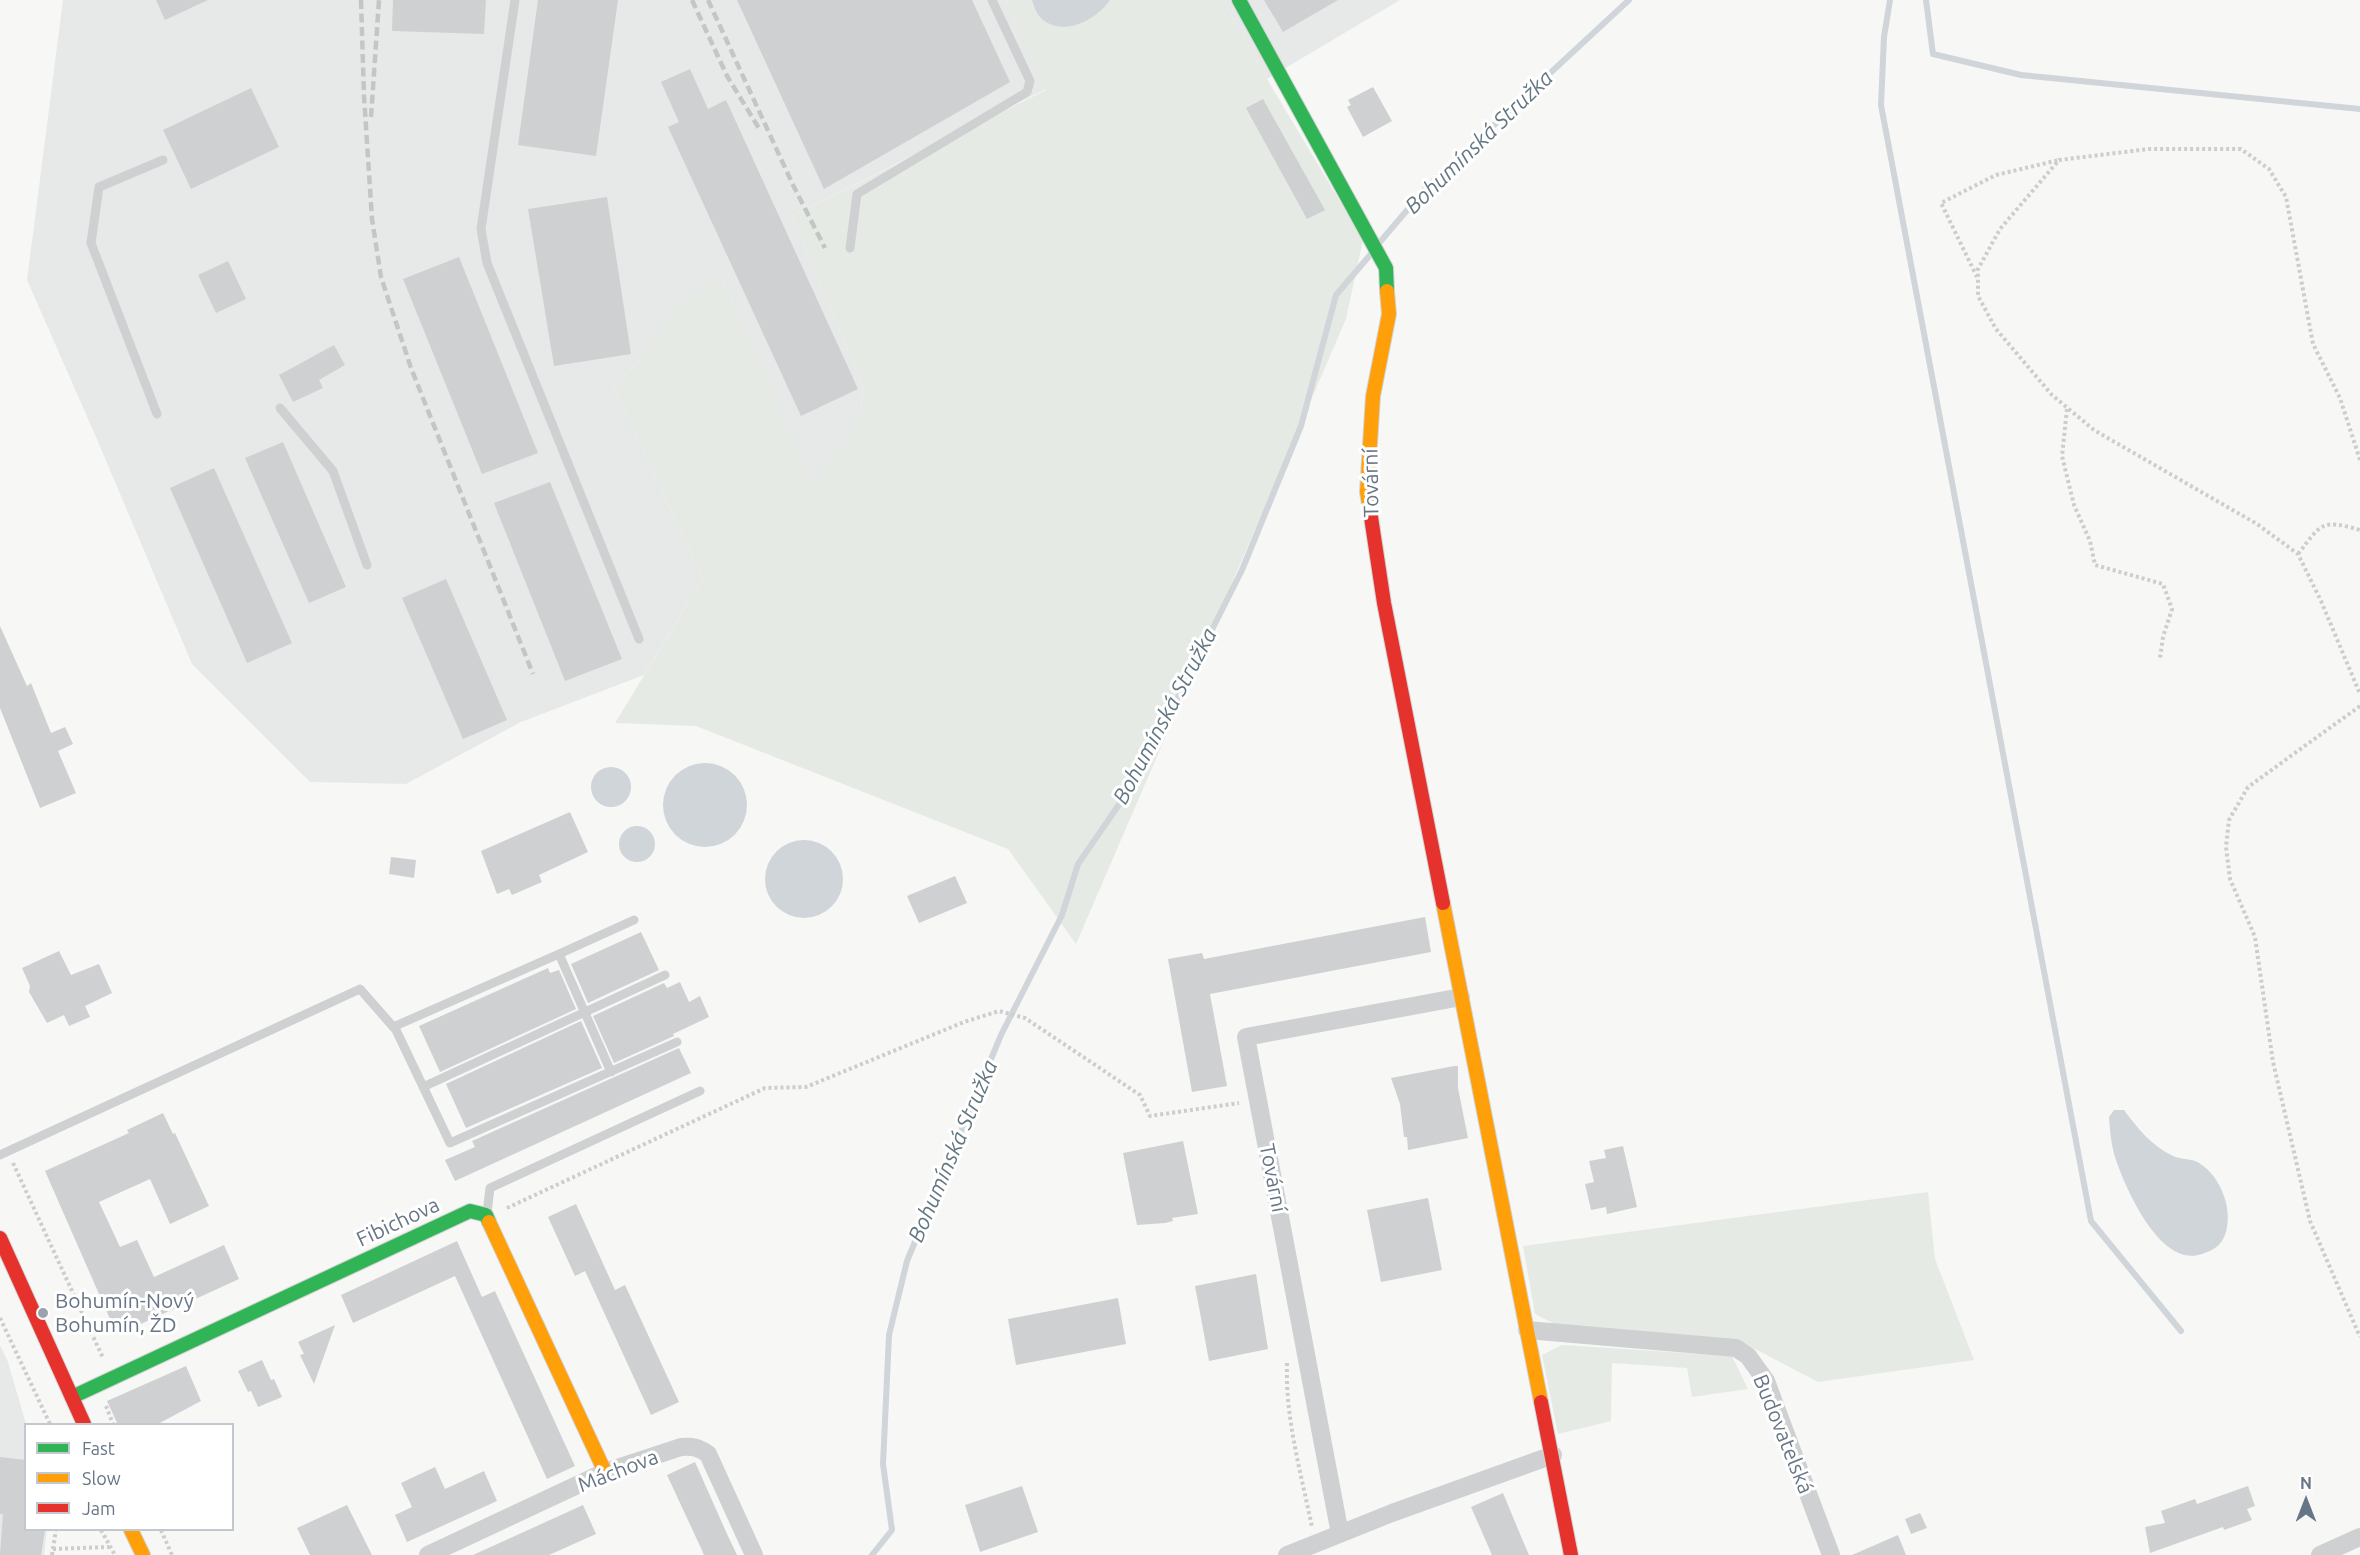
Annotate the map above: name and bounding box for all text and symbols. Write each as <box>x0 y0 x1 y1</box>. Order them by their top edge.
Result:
water label: Bohumínská Stružka <box>1400 65 1558 219</box>
street label: Tovární <box>1358 448 1384 518</box>
water label: Bohumínská Stružka <box>1107 624 1223 808</box>
water label: Bohumínská Stružka <box>903 1056 1003 1246</box>
street label: Tovární <box>1254 1142 1292 1214</box>
street label: Fibichova <box>353 1192 443 1252</box>
place label: Bohumín-Nový Bohumín, ŽD <box>55 1288 194 1338</box>
marker: Bohumín-Nový Bohumín, ŽD <box>36 1306 50 1320</box>
street label: Budovatelská <box>1748 1371 1818 1497</box>
legend <box>24 1423 234 1531</box>
text: Fast <box>82 1438 115 1458</box>
street label: Máchova <box>574 1444 662 1498</box>
text: Slow <box>82 1468 121 1488</box>
north arrow <box>2276 1471 2336 1531</box>
text: N <box>2300 1474 2312 1492</box>
text: Jam <box>82 1498 116 1518</box>

